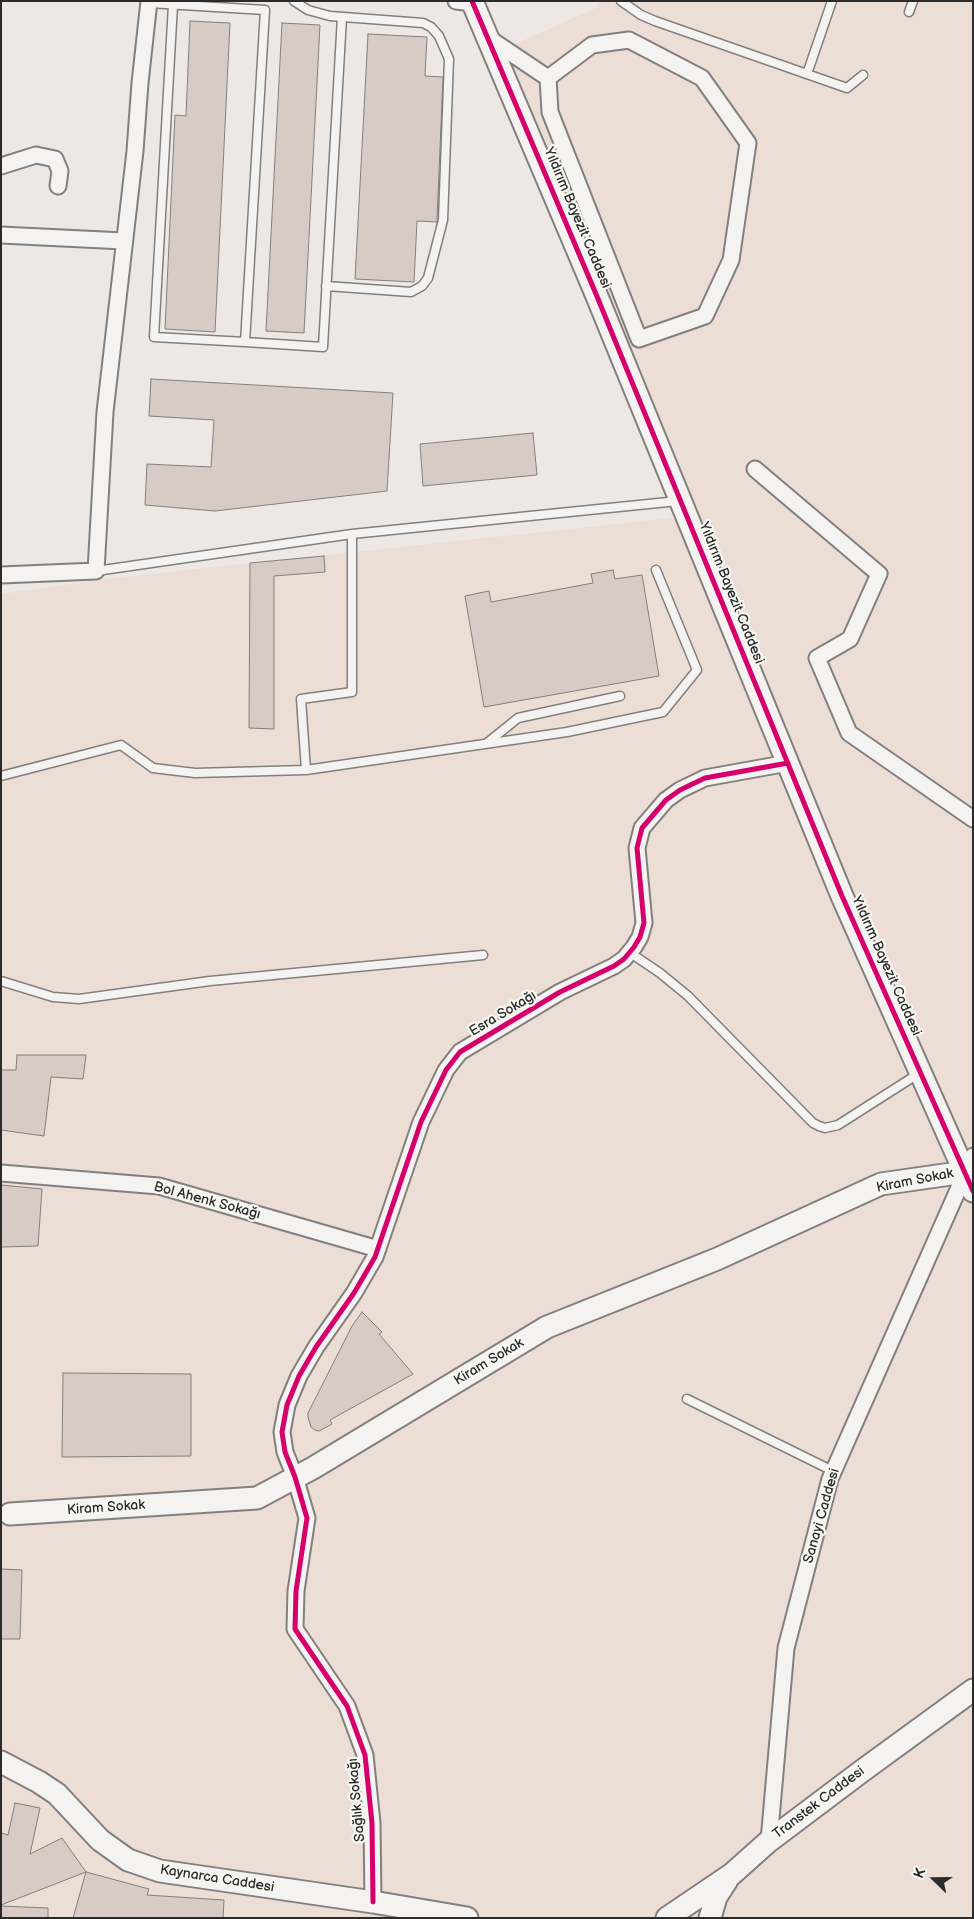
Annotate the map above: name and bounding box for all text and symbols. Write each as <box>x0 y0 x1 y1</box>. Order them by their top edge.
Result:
street label: Yıldırım Bayezit Caddesi <box>540 145 614 291</box>
street label: Yıldırım Bayezit Caddesi <box>695 520 767 666</box>
street label: Yıldırım Bayezit Caddesi <box>848 893 924 1039</box>
street label: Esra Sokağı <box>467 987 539 1041</box>
street label: Kiram Sokak <box>875 1165 955 1197</box>
street label: Bol Ahenk Sokağı <box>152 1179 262 1223</box>
street label: Kiram Sokak <box>451 1335 527 1389</box>
street label: Sanayi Caddesi <box>800 1467 844 1565</box>
street label: Kiram Sokak <box>66 1497 146 1519</box>
street label: Sağlık Sokağı <box>345 1757 369 1843</box>
street label: Transtek Caddesi <box>770 1763 868 1843</box>
north arrow <box>909 1854 959 1904</box>
street label: Kaynarca Caddesi <box>159 1862 275 1896</box>
text: K <box>910 1866 929 1881</box>

